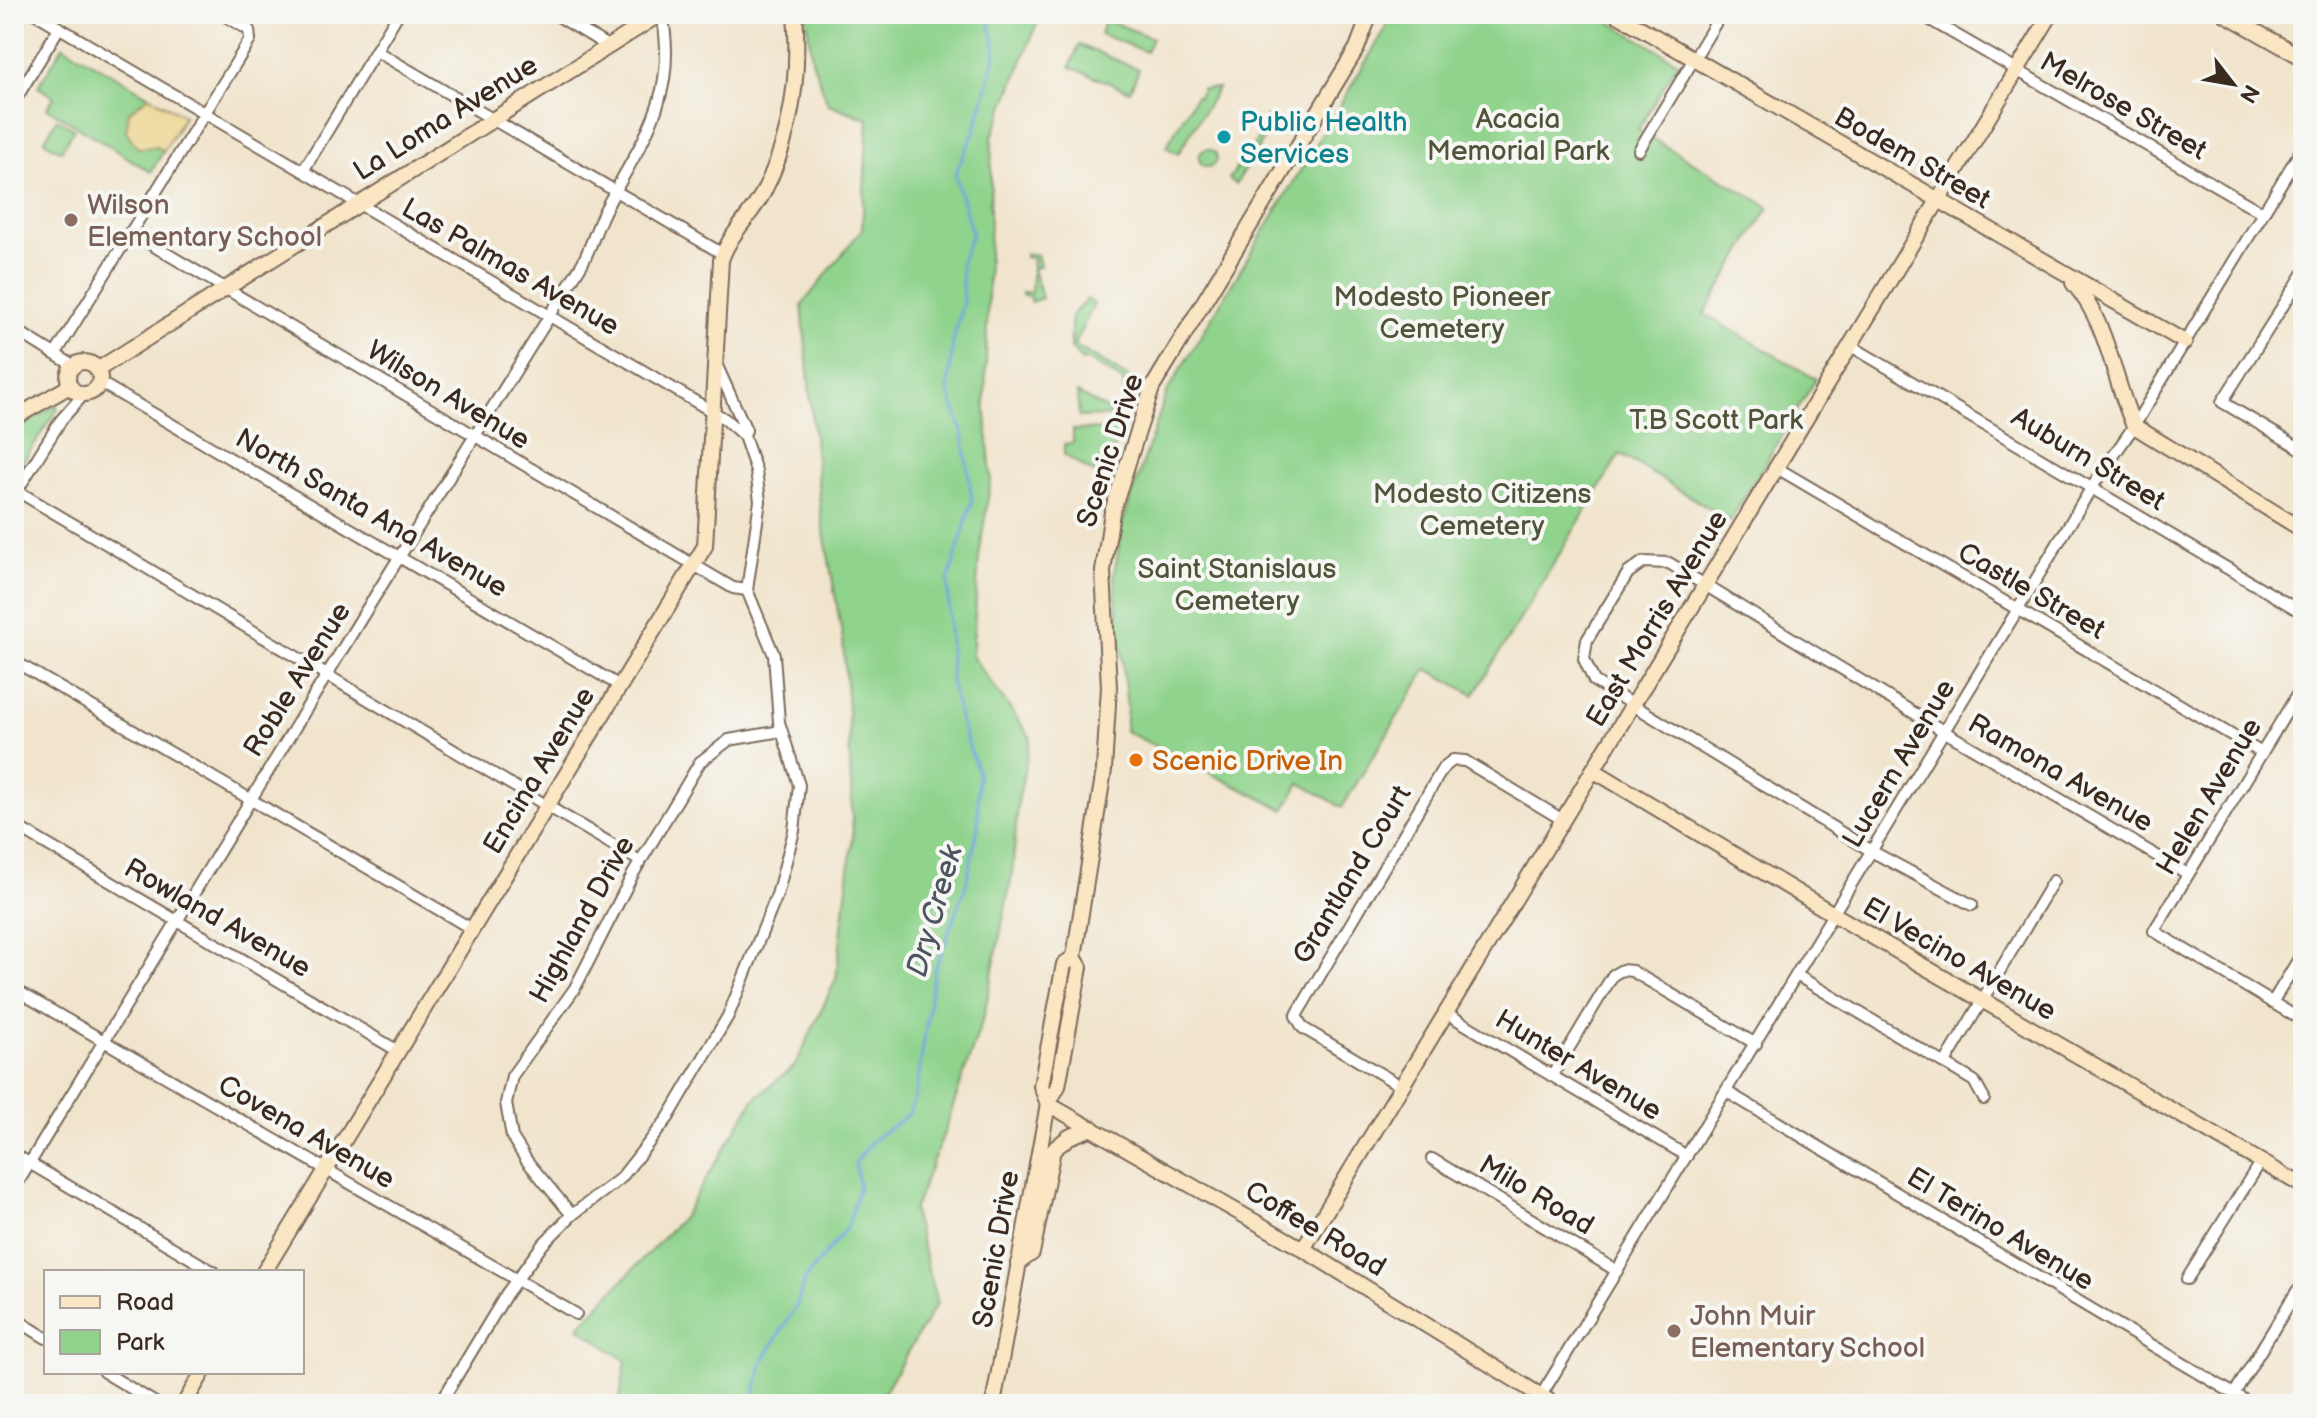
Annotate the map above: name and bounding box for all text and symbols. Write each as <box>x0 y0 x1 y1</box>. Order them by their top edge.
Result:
north arrow <box>2193 44 2273 124</box>
street label: Melrose Street <box>2034 45 2213 167</box>
street label: La Loma Avenue <box>348 49 544 188</box>
text: N <box>2233 79 2265 108</box>
street label: Bodem Street <box>1828 100 1997 216</box>
park label: Acacia Memorial Park <box>1427 103 1609 168</box>
place label: Public Health Services <box>1240 106 1407 171</box>
marker: Public Health Services <box>1215 128 1233 146</box>
place label: Wilson Elementary School <box>87 189 322 254</box>
street label: Las Palmas Avenue <box>396 192 625 343</box>
marker: Wilson Elementary School <box>62 211 80 229</box>
park label: Modesto Pioneer Cemetery <box>1334 281 1551 346</box>
street label: Wilson Avenue <box>361 334 536 457</box>
street label: Scenic Drive <box>1070 370 1151 531</box>
street label: Auburn Street <box>2005 401 2171 518</box>
park label: T.B Scott Park <box>1629 404 1803 437</box>
street label: North Santa Ana Avenue <box>229 422 513 605</box>
park label: Modesto Citizens Cemetery <box>1373 478 1591 543</box>
street label: East Morris Avenue <box>1580 505 1735 733</box>
street label: Castle Street <box>1952 536 2111 647</box>
park label: Saint Stanislaus Cemetery <box>1138 553 1337 618</box>
street label: Roble Avenue <box>237 597 358 763</box>
street label: Lucern Avenue <box>1836 674 1963 854</box>
street label: Encina Avenue <box>477 681 602 860</box>
street label: Ramona Avenue <box>1962 707 2159 840</box>
street label: Helen Avenue <box>2150 712 2269 881</box>
place label: Scenic Drive In <box>1152 745 1343 778</box>
marker: Scenic Drive In <box>1127 751 1145 769</box>
street label: Grantland Court <box>1286 779 1419 970</box>
street label: Highland Drive <box>523 830 642 1009</box>
water label: Dry Creek <box>899 840 971 981</box>
street label: Rowland Avenue <box>118 852 316 985</box>
street label: El Vecino Avenue <box>1857 891 2062 1028</box>
street label: Hunter Avenue <box>1489 1003 1667 1128</box>
street label: Covena Avenue <box>212 1068 400 1196</box>
street label: Milo Road <box>1473 1148 1600 1242</box>
street label: El Terino Avenue <box>1901 1161 2099 1298</box>
street label: Scenic Drive <box>966 1168 1027 1330</box>
street label: Coffee Road <box>1239 1174 1392 1284</box>
legend <box>44 1270 304 1374</box>
text: Road <box>116 1288 174 1317</box>
place label: John Muir Elementary School <box>1690 1300 1925 1365</box>
marker: John Muir Elementary School <box>1665 1322 1683 1340</box>
text: Park <box>116 1328 164 1357</box>

